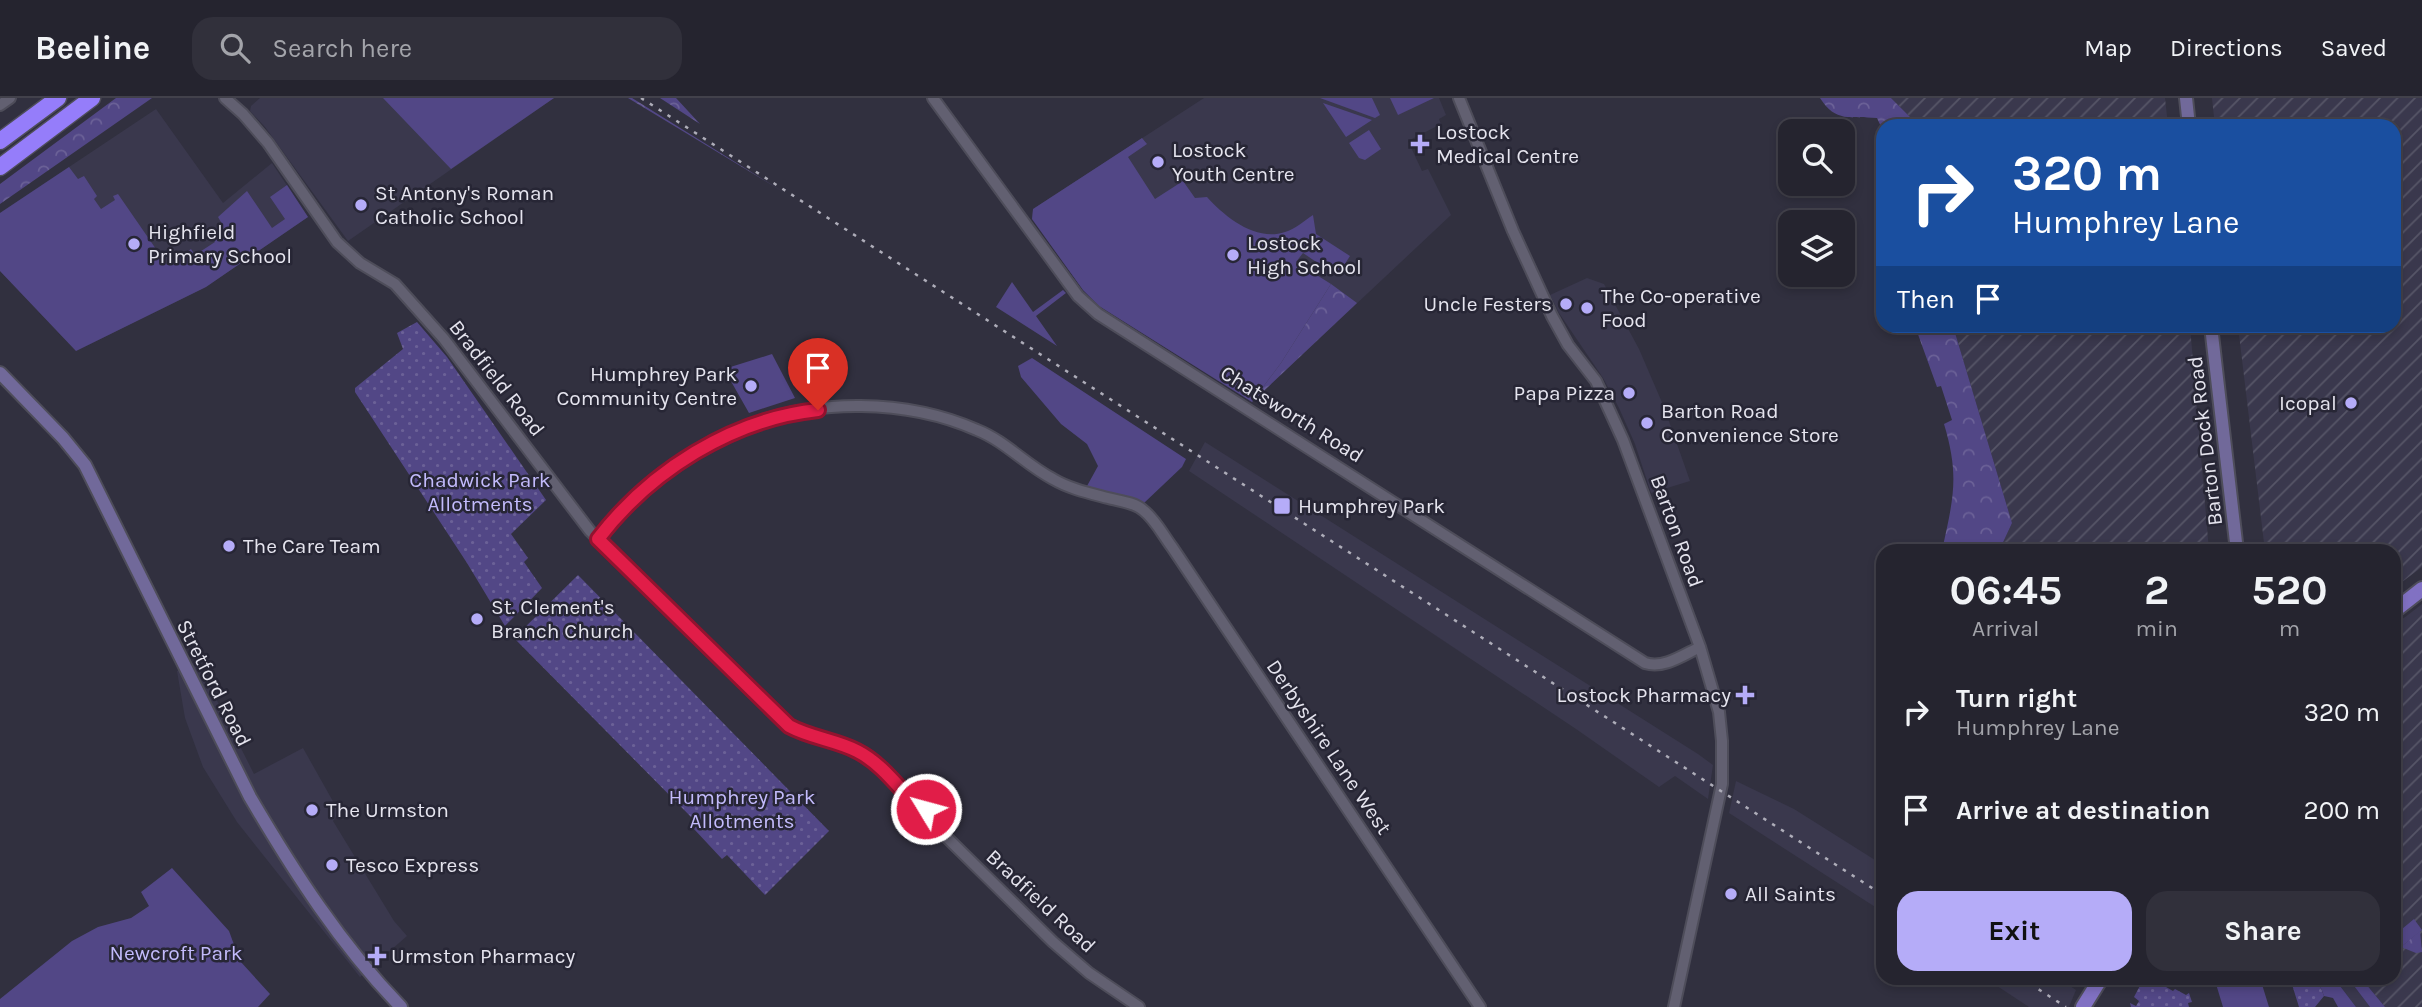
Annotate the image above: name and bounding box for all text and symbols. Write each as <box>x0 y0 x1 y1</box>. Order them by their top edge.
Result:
search box <box>192 17 682 80</box>
text: Beeline <box>35 29 150 67</box>
icon: search <box>216 29 254 67</box>
text: Search here <box>272 33 412 64</box>
text: Map <box>2084 34 2132 62</box>
text: Directions <box>2170 34 2283 62</box>
text: Saved <box>2321 34 2387 62</box>
map controls <box>1778 119 1855 287</box>
button: search <box>1778 119 1855 196</box>
place label: Lostock Medical Centre <box>1436 120 1579 168</box>
marker: Lostock Medical Centre <box>1410 134 1430 154</box>
place label: Lostock Youth Centre <box>1172 138 1295 186</box>
text: 320 m <box>2012 145 2162 202</box>
icon: right <box>1897 147 1988 238</box>
marker: Lostock Youth Centre <box>1150 154 1166 170</box>
place label: St Antony's Roman Catholic School <box>375 181 554 229</box>
marker: St Antony's Roman Catholic School <box>353 197 369 213</box>
text: Humphrey Lane <box>2012 204 2240 241</box>
button: layers <box>1778 210 1855 287</box>
place label: Highfield Primary School <box>148 220 292 268</box>
place label: Lostock High School <box>1247 231 1362 279</box>
marker: Highfield Primary School <box>126 236 142 252</box>
marker: Lostock High School <box>1225 247 1241 263</box>
icon: arrive <box>1969 280 2007 318</box>
place label: The Co-operative Food <box>1601 284 1761 332</box>
text: Then <box>1897 284 1955 315</box>
place label: Uncle Festers <box>1424 292 1552 316</box>
marker: Uncle Festers <box>1558 296 1574 312</box>
marker: The Co-operative Food <box>1579 300 1595 316</box>
street label: Bradfield Road <box>444 315 550 441</box>
pin <box>788 338 848 410</box>
icon: arrive <box>799 349 837 387</box>
street label: Barton Dock Road <box>2183 355 2227 527</box>
street label: Chatsworth Road <box>1216 360 1368 468</box>
place label: Humphrey Park Community Centre <box>556 362 737 410</box>
marker: Humphrey Park Community Centre <box>743 378 759 394</box>
place label: Papa Pizza <box>1514 381 1615 405</box>
marker: Papa Pizza <box>1621 385 1637 401</box>
place label: Icopal <box>2279 391 2337 415</box>
marker: Icopal <box>2343 395 2359 411</box>
place label: Barton Road Convenience Store <box>1661 399 1839 447</box>
marker: Barton Road Convenience Store <box>1639 415 1655 431</box>
park label: Chadwick Park Allotments <box>409 468 551 516</box>
street label: Barton Road <box>1646 472 1708 590</box>
place label: Humphrey Park <box>1298 494 1445 518</box>
marker: Humphrey Park <box>1272 496 1292 516</box>
place label: The Care Team <box>243 534 381 558</box>
marker: The Care Team <box>221 538 237 554</box>
text: 06:45 <box>1949 565 2062 615</box>
text: 2 <box>2144 565 2169 615</box>
text: 520 <box>2251 565 2328 615</box>
place label: St. Clement's Branch Church <box>491 595 634 643</box>
marker: St. Clement's Branch Church <box>469 611 485 627</box>
text: Arrival <box>1972 615 2039 642</box>
text: min <box>2136 615 2178 642</box>
text: m <box>2279 615 2300 642</box>
street label: Stretford Road <box>172 616 256 750</box>
street label: Derbyshire Lane West <box>1262 655 1396 839</box>
place label: Lostock Pharmacy <box>1556 683 1731 707</box>
text: Turn right <box>1956 683 2077 714</box>
marker: Lostock Pharmacy <box>1737 687 1753 703</box>
icon: right <box>1897 693 1935 731</box>
text: 320 m <box>2304 697 2380 728</box>
text: Humphrey Lane <box>1956 714 2120 741</box>
position arrow <box>889 772 963 846</box>
park label: Humphrey Park Allotments <box>668 785 816 833</box>
icon: arrive <box>1897 791 1935 829</box>
text: Arrive at destination <box>1956 795 2210 826</box>
text: 200 m <box>2304 795 2380 826</box>
place label: The Urmston <box>326 798 449 822</box>
marker: The Urmston <box>304 802 320 818</box>
street label: Bradfield Road <box>981 844 1101 958</box>
place label: Tesco Express <box>346 853 479 877</box>
marker: Tesco Express <box>324 857 340 873</box>
place label: All Saints <box>1745 882 1836 906</box>
marker: All Saints <box>1723 886 1739 902</box>
button: Exit <box>1897 891 2132 971</box>
button: Share <box>2146 891 2380 971</box>
park label: Newcroft Park <box>110 941 243 965</box>
place label: Urmston Pharmacy <box>391 944 576 968</box>
marker: Urmston Pharmacy <box>369 948 385 964</box>

